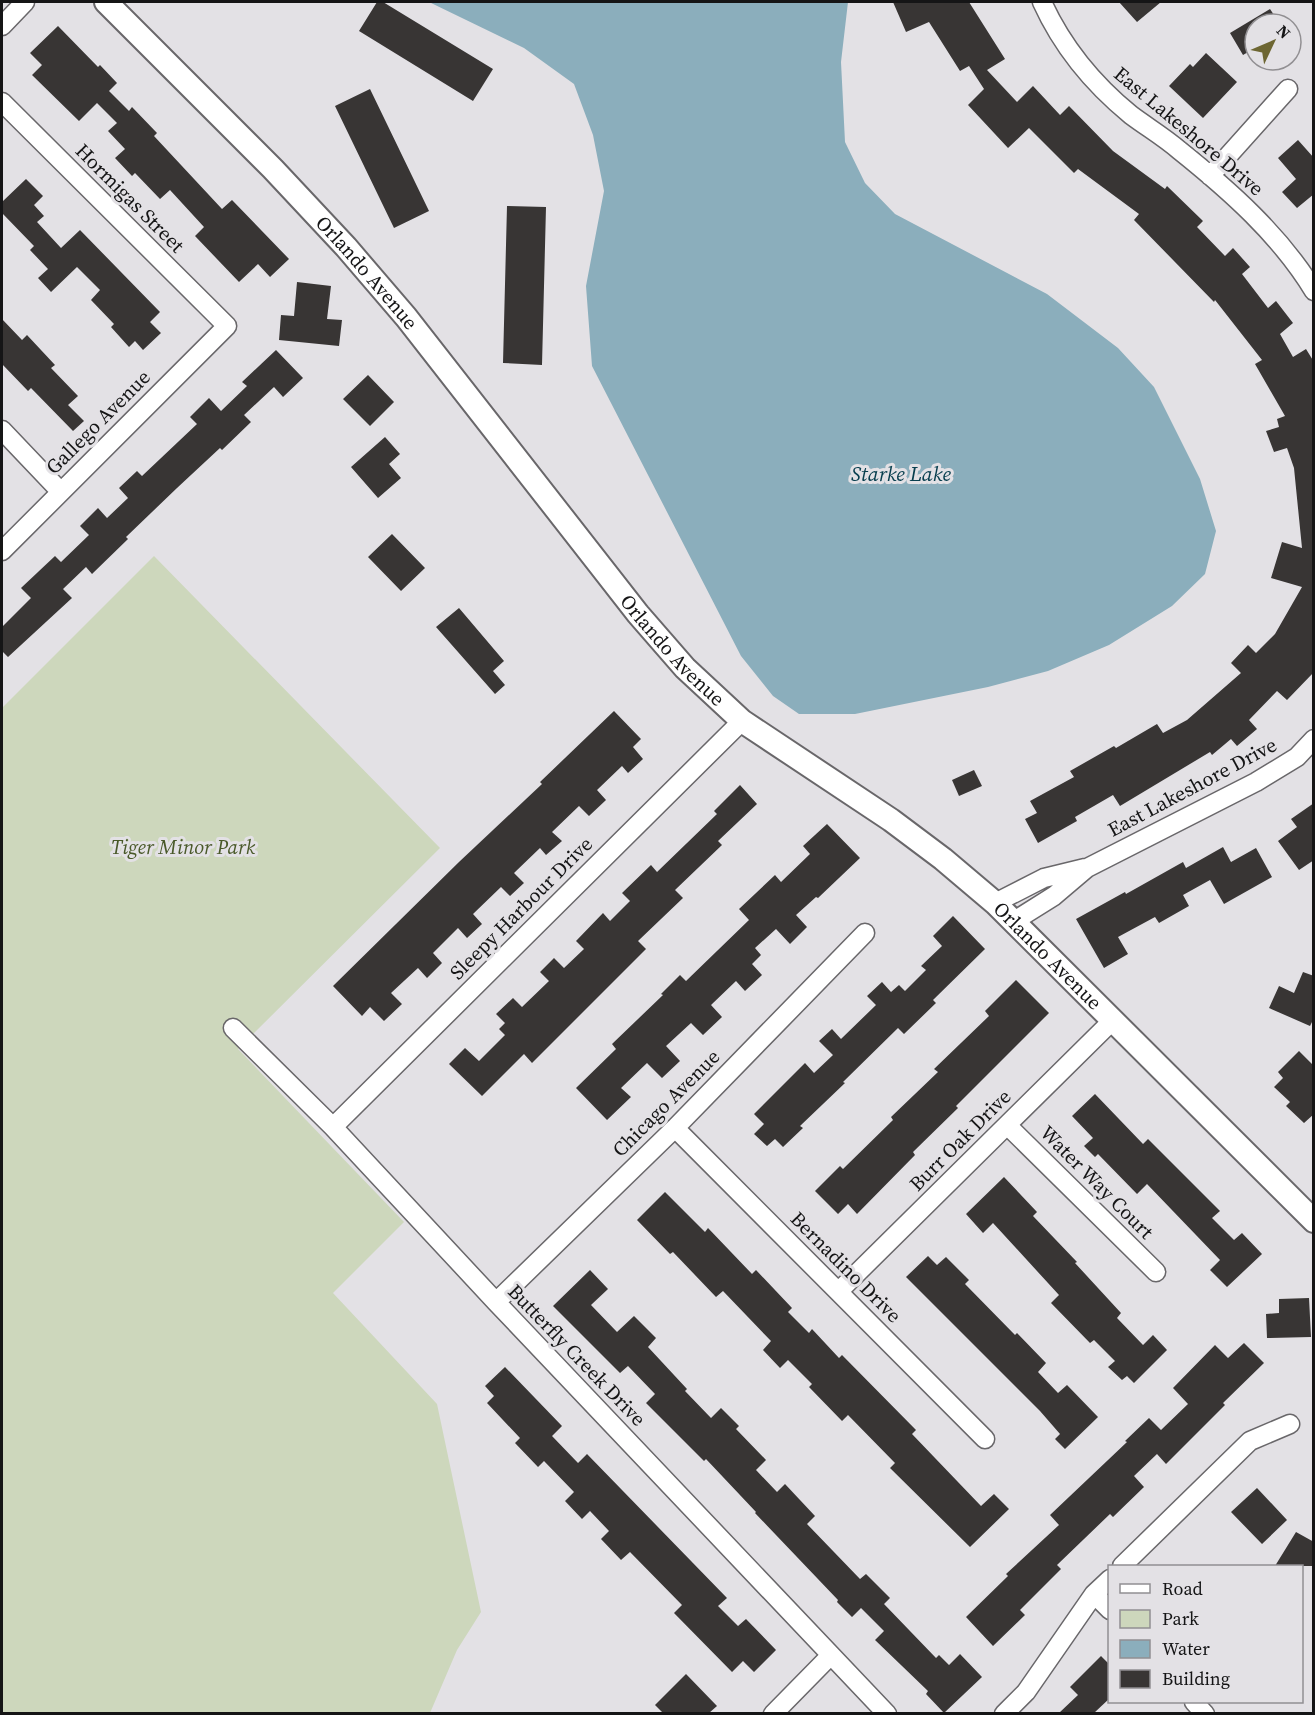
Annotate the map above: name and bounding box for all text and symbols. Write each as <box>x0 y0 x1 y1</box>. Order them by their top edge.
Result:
north arrow <box>1243 12 1303 72</box>
text: N <box>1272 20 1296 44</box>
street label: East Lakeshore Drive <box>1108 60 1270 202</box>
street label: Hormigas Street <box>69 137 191 259</box>
street label: Orlando Avenue <box>309 209 425 335</box>
street label: Gallego Avenue <box>40 364 156 480</box>
water label: Starke Lake <box>851 459 951 488</box>
street label: Orlando Avenue <box>614 588 731 712</box>
street label: East Lakeshore Drive <box>1103 731 1281 843</box>
street label: Sleepy Harbour Drive <box>443 830 599 986</box>
park label: Tiger Minor Park <box>111 833 256 861</box>
street label: Orlando Avenue <box>987 895 1108 1016</box>
street label: Chicago Avenue <box>606 1043 726 1163</box>
street label: Burr Oak Drive <box>903 1083 1017 1197</box>
street label: Water Way Court <box>1034 1119 1160 1245</box>
street label: Bernadino Drive <box>784 1205 908 1329</box>
street label: Butterfly Creek Drive <box>502 1278 652 1432</box>
legend <box>1108 1565 1303 1703</box>
text: Road <box>1162 1576 1203 1601</box>
text: Park <box>1162 1606 1199 1631</box>
text: Water <box>1162 1636 1210 1661</box>
text: Building <box>1162 1666 1230 1691</box>

